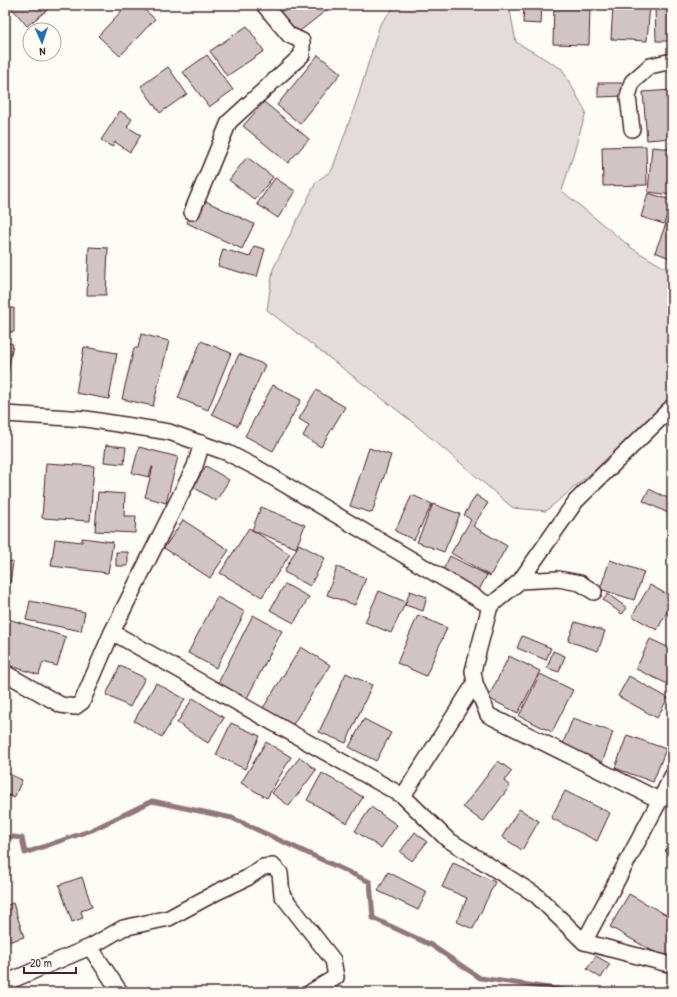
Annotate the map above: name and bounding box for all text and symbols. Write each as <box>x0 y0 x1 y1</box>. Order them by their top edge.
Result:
north arrow <box>22 22 62 62</box>
text: N <box>39 45 46 59</box>
scale bar <box>24 949 76 975</box>
text: 20 m <box>30 954 52 971</box>

